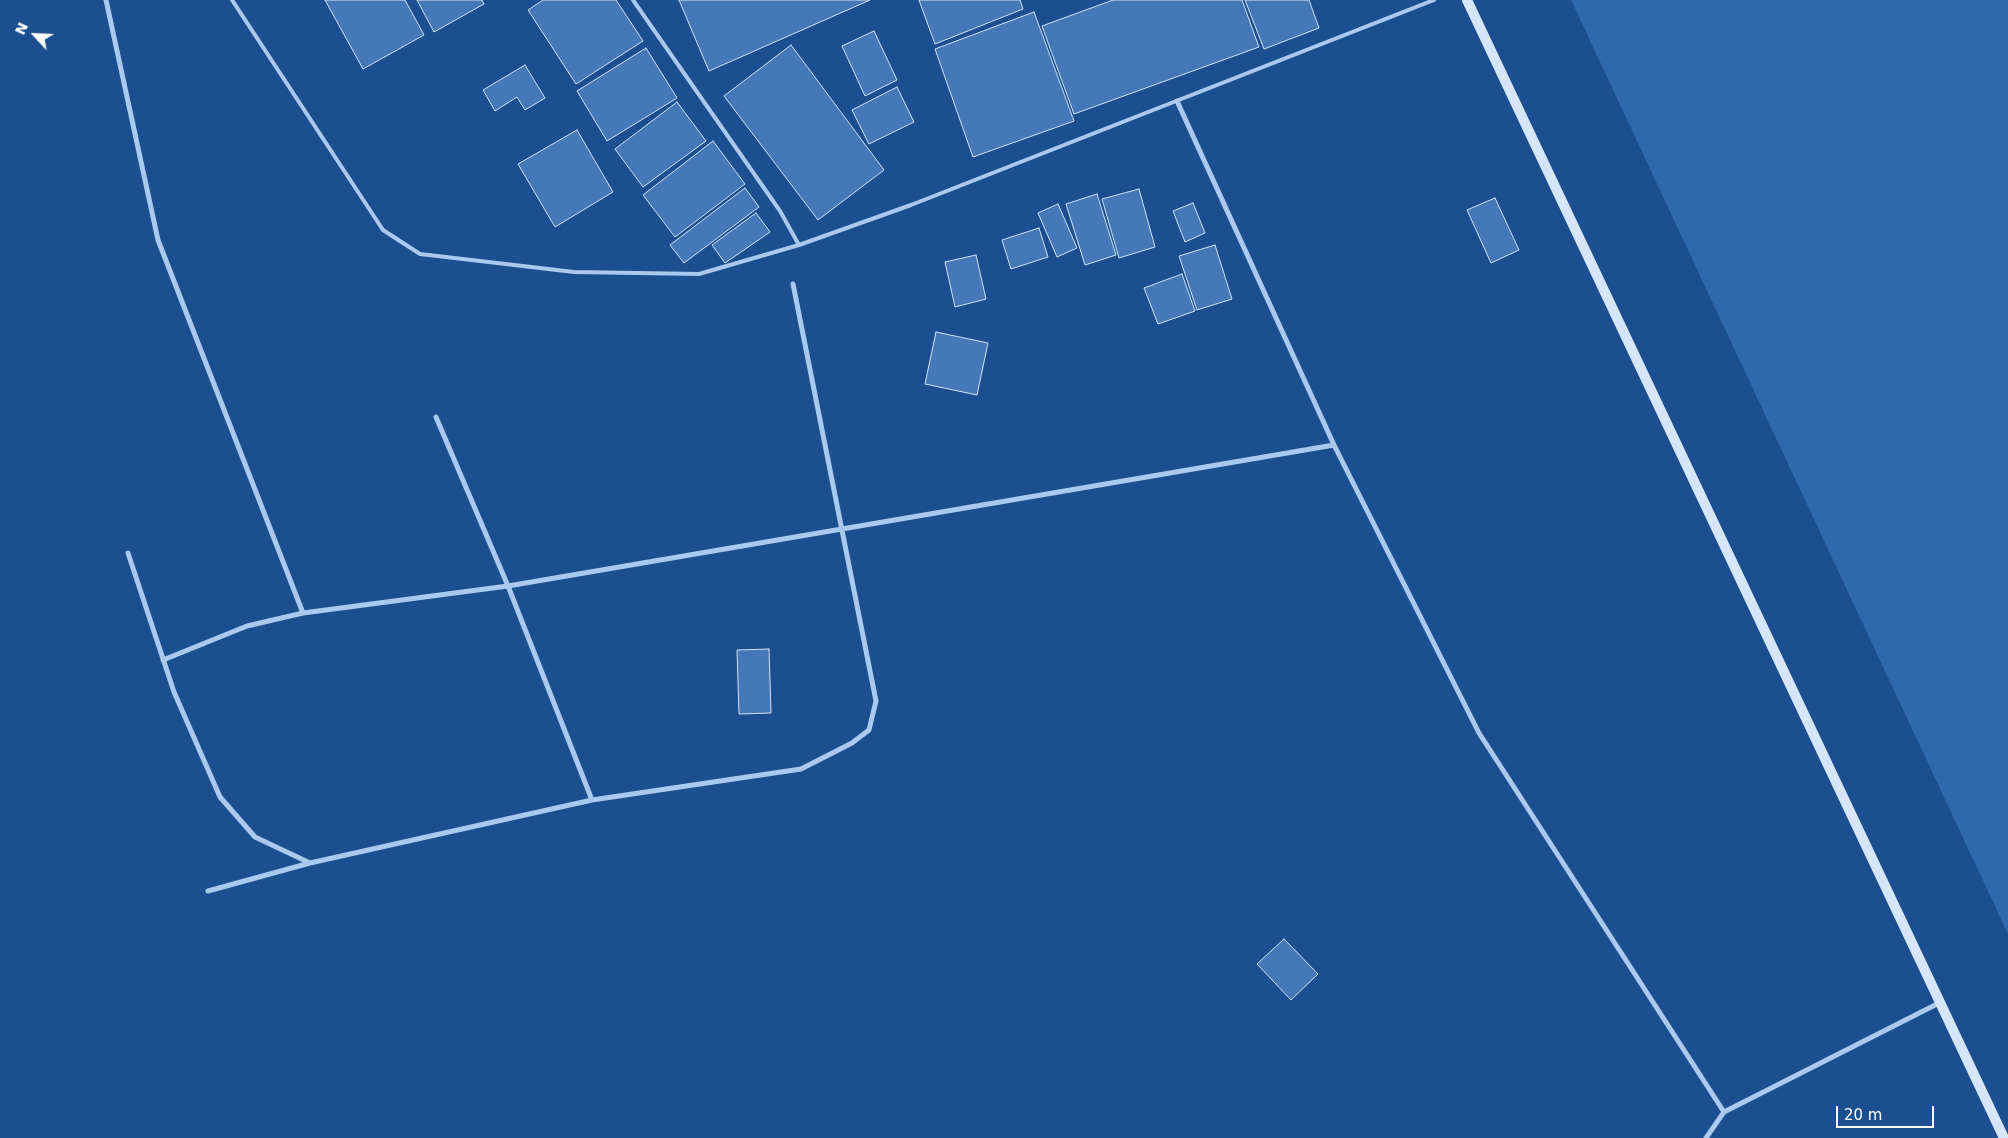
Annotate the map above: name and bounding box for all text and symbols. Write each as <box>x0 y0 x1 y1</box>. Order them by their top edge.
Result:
north arrow <box>10 10 60 60</box>
text: N <box>12 20 31 37</box>
scale bar <box>1838 1096 1936 1128</box>
text: 20 m <box>1844 1106 1882 1124</box>

